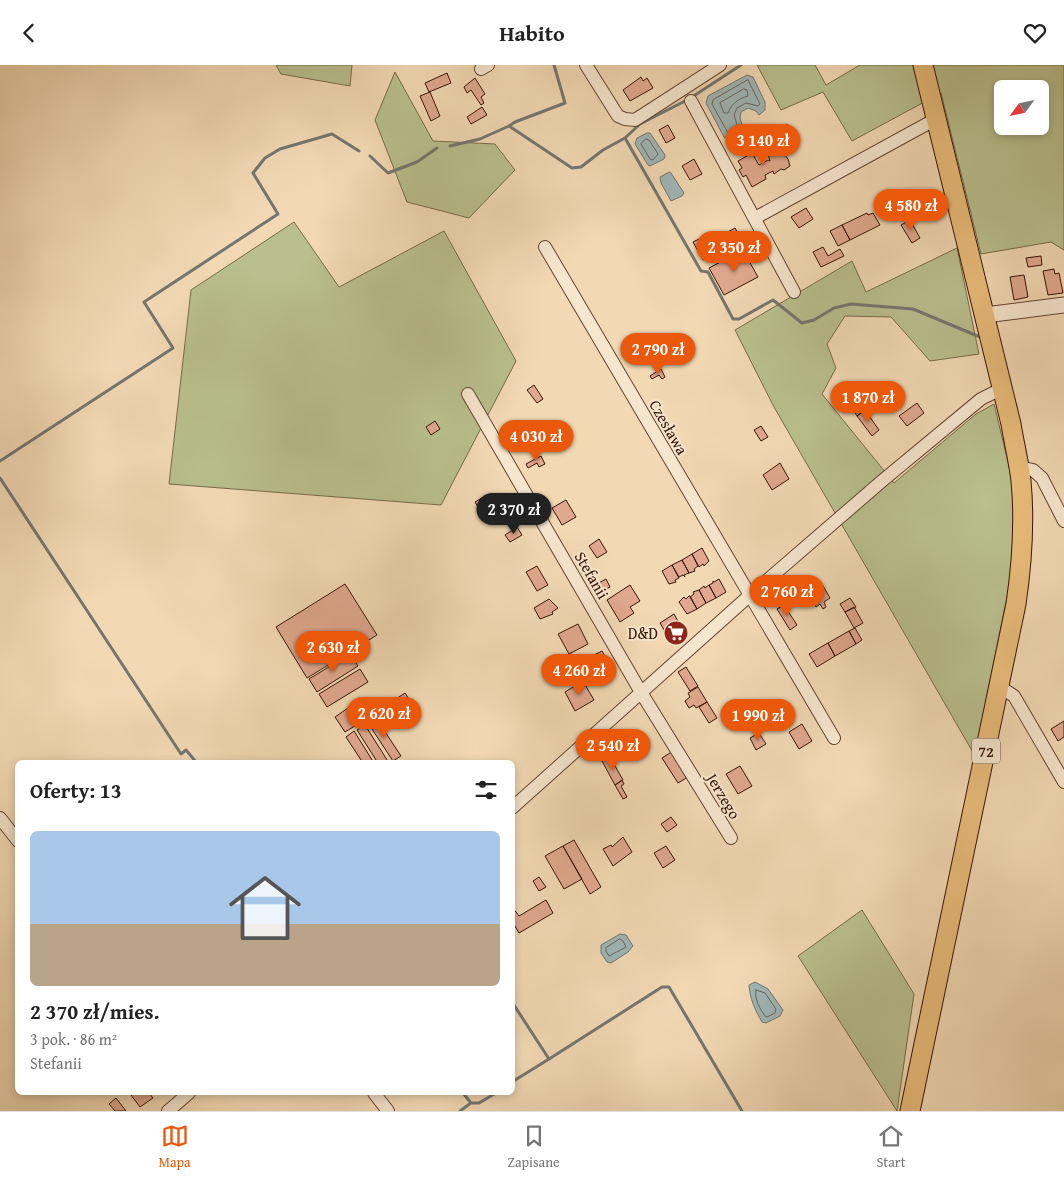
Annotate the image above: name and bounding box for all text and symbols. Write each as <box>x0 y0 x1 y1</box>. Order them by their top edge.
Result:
text: Habito <box>499 17 565 49</box>
icon: back <box>15 19 43 47</box>
icon: heart <box>1021 19 1049 47</box>
north arrow <box>994 80 1049 135</box>
map controls <box>994 80 1049 135</box>
pin: 3 140 zł <box>711 123 815 166</box>
text: 3 140 zł <box>736 128 790 152</box>
pin: 4 580 zł <box>859 189 963 231</box>
text: 4 580 zł <box>884 193 938 217</box>
pin: 2 350 zł <box>682 231 786 273</box>
text: 2 350 zł <box>707 235 761 259</box>
pin: 2 790 zł <box>606 333 710 375</box>
text: 2 790 zł <box>631 337 685 361</box>
pin: 1 870 zł <box>816 381 920 423</box>
text: 1 870 zł <box>841 385 895 409</box>
street label: Czesława <box>644 395 695 459</box>
pin: 4 030 zł <box>484 419 588 462</box>
text: 4 030 zł <box>509 424 563 448</box>
pin: 2 370 zł <box>462 493 566 535</box>
text: 2 370 zł <box>487 497 541 521</box>
street label: Stefanii <box>569 547 616 604</box>
pin: 2 760 zł <box>735 575 839 617</box>
text: 2 760 zł <box>760 579 814 603</box>
supermarket icon: D&D <box>663 620 689 646</box>
place label: D&D <box>628 621 658 645</box>
pin: 2 630 zł <box>281 631 385 673</box>
text: 2 630 zł <box>306 635 360 659</box>
pin: 4 260 zł <box>527 653 631 696</box>
text: 4 260 zł <box>552 658 606 682</box>
pin: 2 620 zł <box>332 697 436 739</box>
pin: 1 990 zł <box>706 699 810 741</box>
text: 2 620 zł <box>357 701 411 725</box>
text: 1 990 zł <box>731 703 785 727</box>
pin: 2 540 zł <box>561 729 665 771</box>
text: 2 540 zł <box>586 733 640 757</box>
road number: 72 <box>972 739 1000 763</box>
street label: Jerzego <box>700 767 747 824</box>
text: Oferty: 13 <box>30 775 122 806</box>
icon: filters <box>472 776 500 804</box>
icon: home <box>220 863 310 953</box>
text: 2 370 zł/mies. <box>30 996 160 1027</box>
text: 3 pok. · 86 m² <box>30 1027 117 1051</box>
text: Stefanii <box>30 1051 82 1075</box>
tab: Mapa <box>158 1122 191 1172</box>
tab: Zapisane <box>508 1122 560 1172</box>
tab: Start <box>876 1122 906 1172</box>

